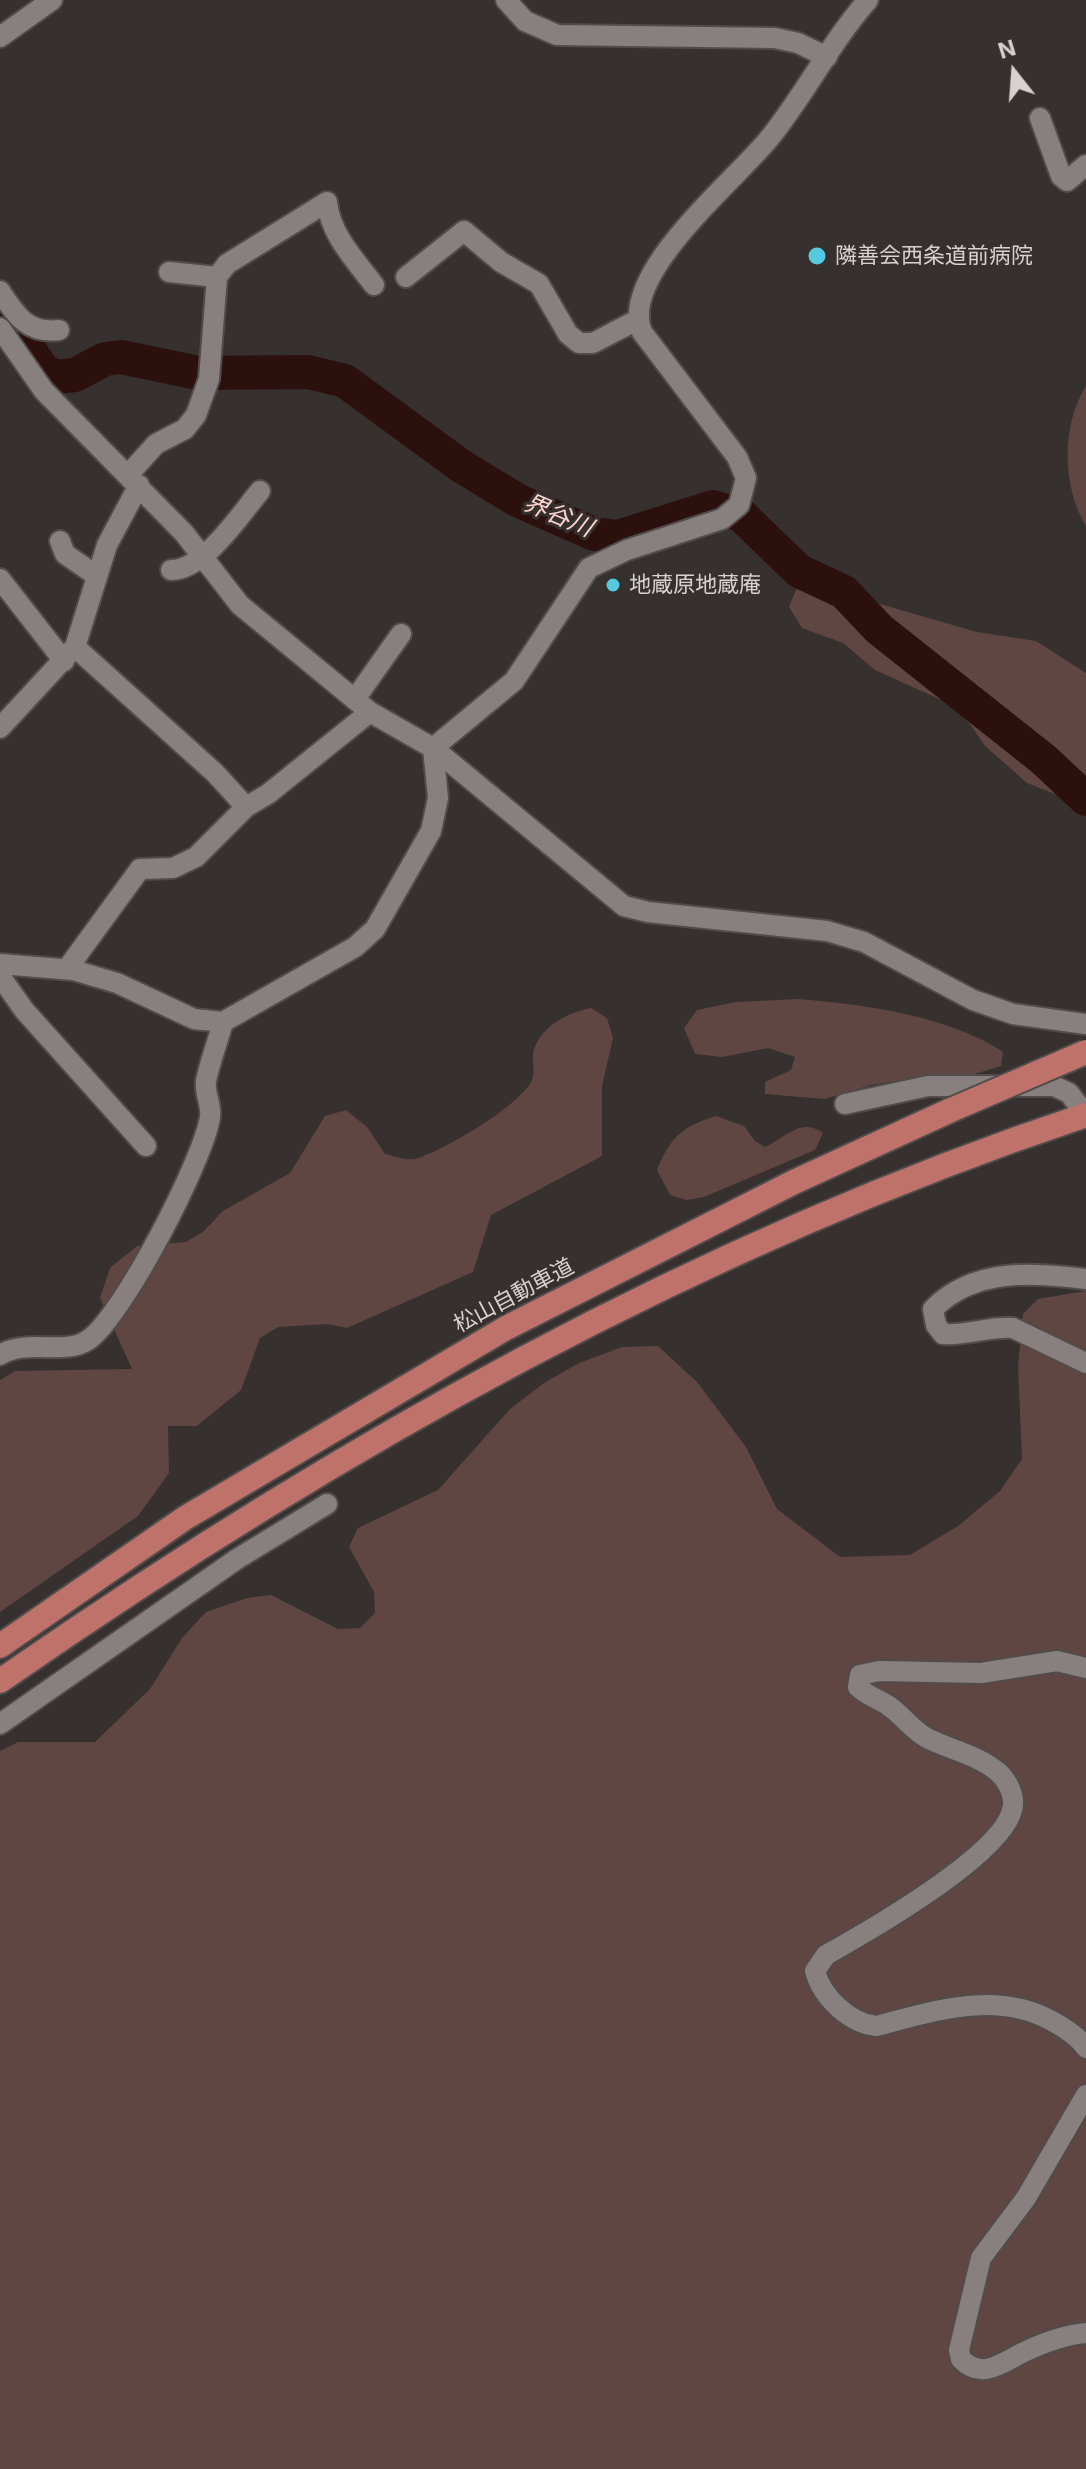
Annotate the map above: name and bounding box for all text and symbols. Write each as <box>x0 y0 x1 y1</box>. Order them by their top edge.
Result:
north arrow <box>974 32 1054 112</box>
text: N <box>995 34 1019 64</box>
place label: 隣善会西条道前病院 <box>835 243 1033 269</box>
marker: 隣善会西条道前病院 <box>806 245 828 267</box>
water label: 界谷川 <box>519 489 597 543</box>
place label: 地蔵原地蔵庵 <box>629 572 761 598</box>
marker: 地蔵原地蔵庵 <box>604 576 622 594</box>
street label: 松山自動車道 <box>450 1253 578 1339</box>

